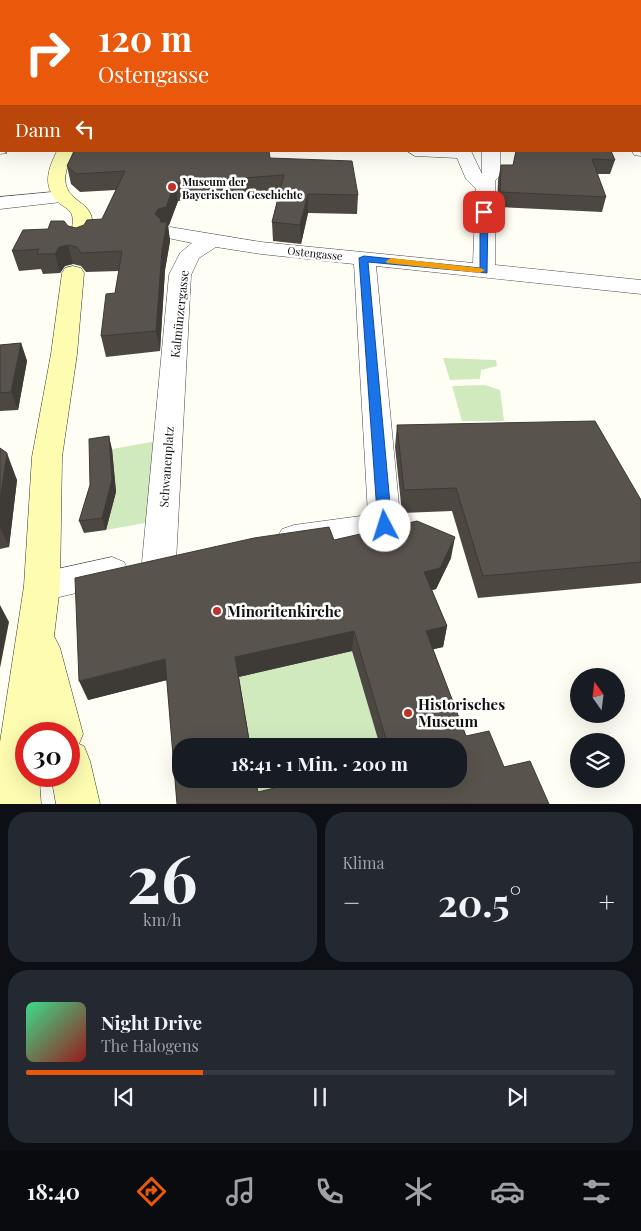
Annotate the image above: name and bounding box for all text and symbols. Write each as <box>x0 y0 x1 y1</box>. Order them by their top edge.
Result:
text: 120 m <box>98 14 192 61</box>
icon: right <box>15 20 80 85</box>
text: Ostengasse <box>98 59 209 89</box>
icon: left <box>71 115 99 143</box>
text: Dann <box>15 116 61 142</box>
place label: Museum der Bayerischen Geschichte <box>182 174 303 202</box>
marker: Museum der Bayerischen Geschichte <box>166 181 178 193</box>
pin <box>463 191 505 233</box>
icon: arrive <box>470 198 498 226</box>
street label: Ostengasse <box>287 243 344 263</box>
street label: Kalmünzergasse <box>166 269 192 359</box>
street label: Schwanenplatz <box>155 426 177 508</box>
position arrow <box>358 499 410 551</box>
place label: Minoritenkirche <box>227 601 342 621</box>
marker: Minoritenkirche <box>211 605 223 617</box>
north arrow <box>570 668 625 722</box>
map controls <box>570 668 625 788</box>
place label: Historisches Museum <box>418 694 505 731</box>
marker: Historisches Museum <box>402 707 414 719</box>
speed limit sign: 30 <box>15 722 80 787</box>
button: layers <box>570 733 625 788</box>
text: 18:41 · 1 Min. · 200 m <box>231 750 408 776</box>
text: 26 <box>127 833 197 919</box>
text: Klima <box>343 852 384 873</box>
text: 20.5° <box>438 876 521 927</box>
text: − <box>343 883 361 920</box>
text: + <box>599 883 615 920</box>
text: km/h <box>143 909 181 930</box>
text: Night Drive <box>101 1009 202 1035</box>
text: The Halogens <box>101 1035 199 1056</box>
icon: previous <box>110 1083 138 1111</box>
icon: pause <box>306 1083 334 1111</box>
icon: next <box>503 1083 531 1111</box>
icon: directions <box>134 1174 169 1209</box>
icon: music <box>223 1174 258 1209</box>
icon: phone <box>312 1174 347 1209</box>
icon: climate <box>401 1174 436 1209</box>
icon: car <box>490 1174 525 1209</box>
icon: filters <box>579 1174 614 1209</box>
text: 18:40 <box>27 1176 80 1206</box>

